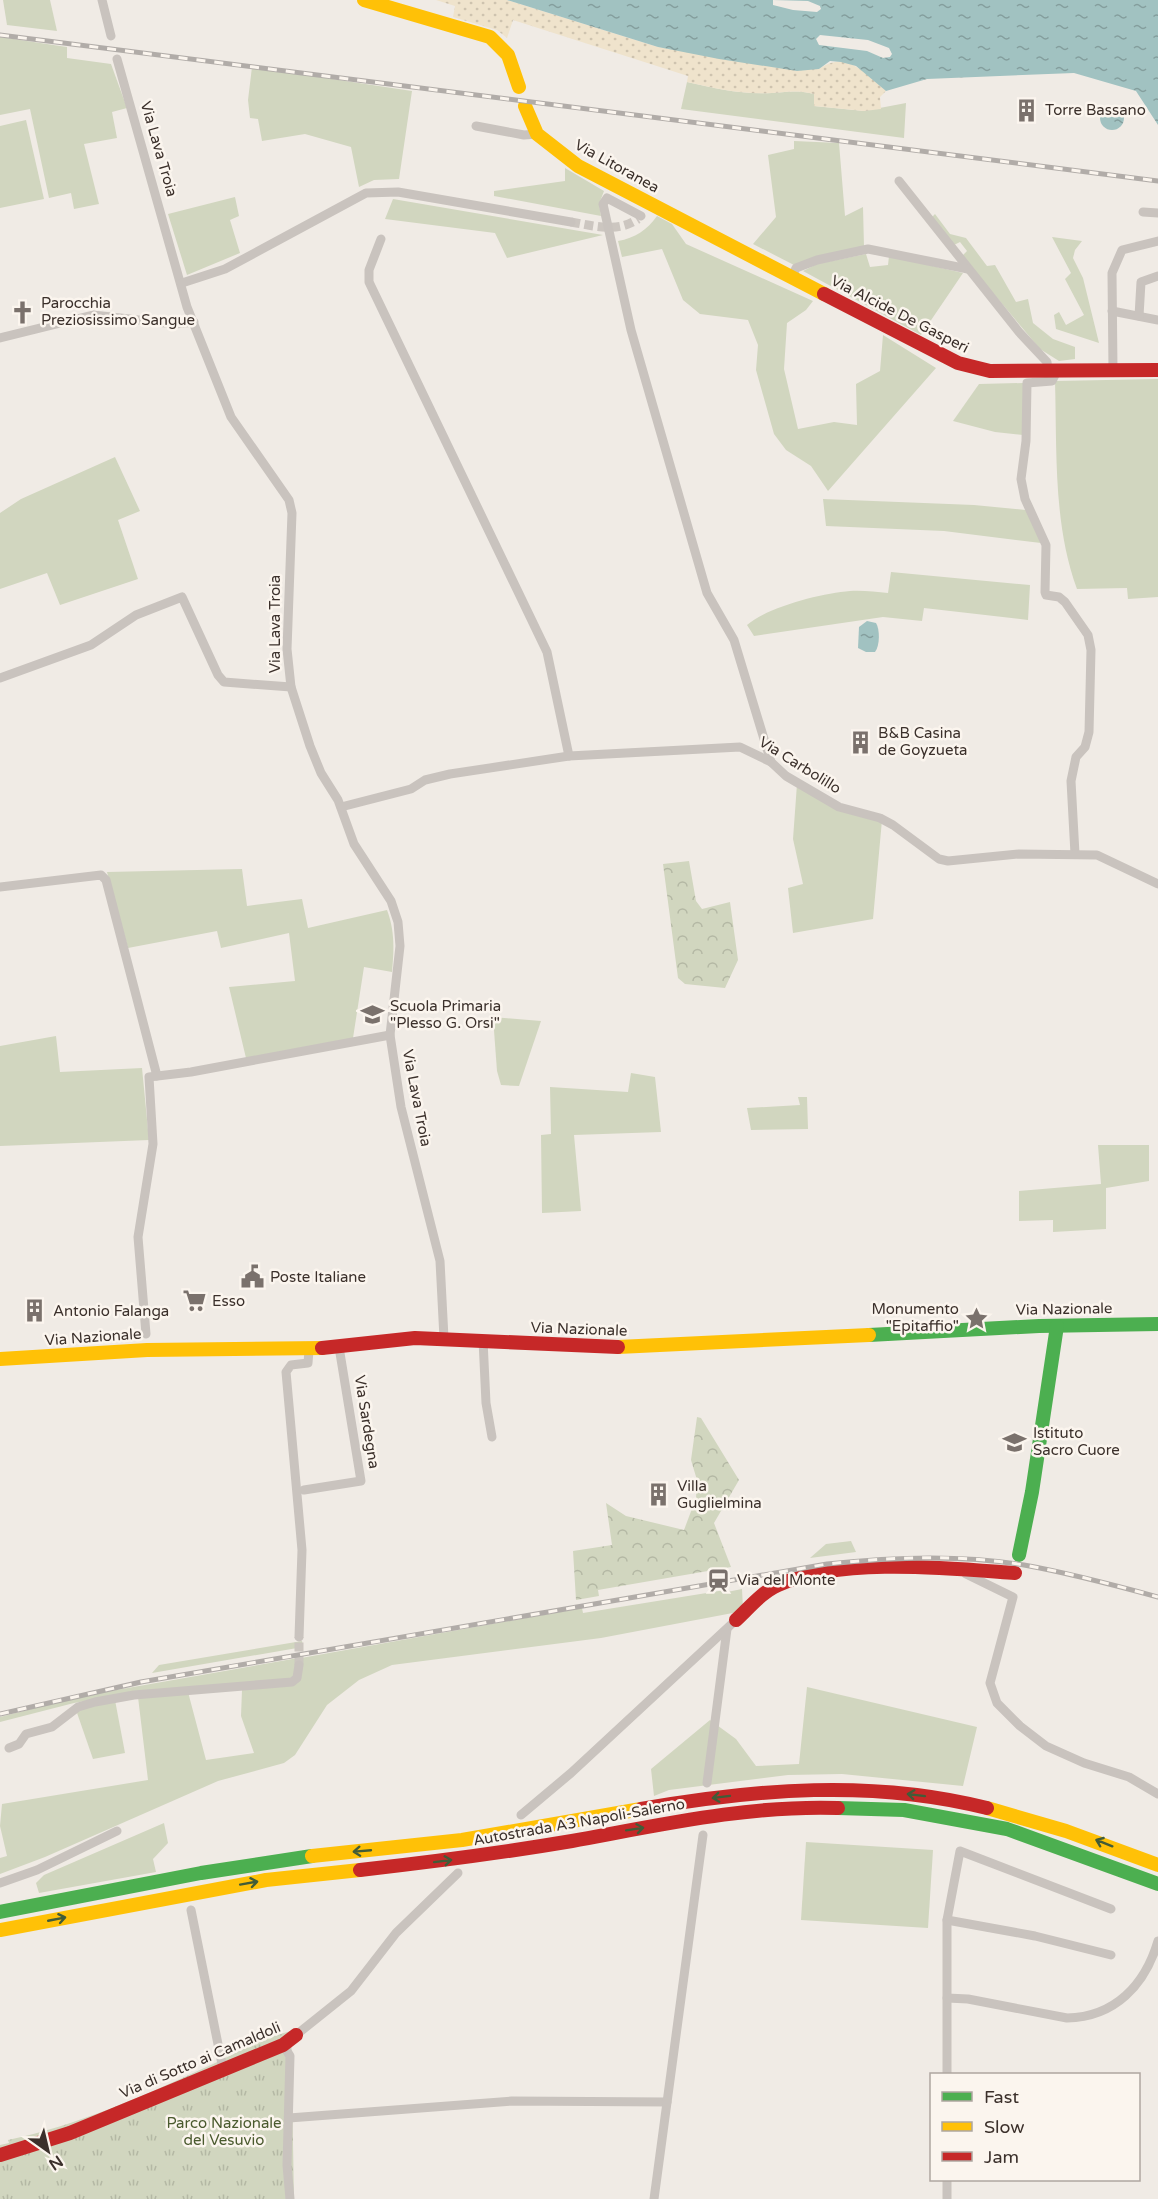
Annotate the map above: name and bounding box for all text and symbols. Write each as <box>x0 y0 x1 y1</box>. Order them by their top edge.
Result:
building icon: Torre Bassano <box>1014 97 1040 123</box>
street label: Via Lava Troia <box>137 99 181 199</box>
place label: Torre Bassano <box>1045 101 1146 119</box>
street label: Via Litoranea <box>572 135 662 197</box>
street label: Via Alcide De Gasperi <box>828 271 972 357</box>
place label: Parocchia Preziosissimo Sangue <box>41 294 195 329</box>
church icon: Parocchia Preziosissimo Sangue <box>10 299 36 325</box>
street label: Via Lava Troia <box>266 575 284 673</box>
place label: B&B Casina de Goyzueta <box>878 724 968 759</box>
building icon: B&B Casina de Goyzueta <box>847 729 873 755</box>
street label: Via Carbolillo <box>756 733 844 797</box>
place label: Scuola Primaria "Plesso G. Orsi" <box>390 997 501 1032</box>
school or university icon: Scuola Primaria "Plesso G. Orsi" <box>359 1002 385 1028</box>
street label: Via Lava Troia <box>399 1048 435 1148</box>
public building icon: Poste Italiane <box>239 1264 265 1290</box>
place label: Poste Italiane <box>270 1268 366 1286</box>
supermarket icon: Esso <box>181 1288 207 1314</box>
place label: Esso <box>212 1292 245 1310</box>
building icon: Antonio Falanga <box>22 1298 48 1324</box>
street label: Via Nazionale <box>1015 1299 1113 1319</box>
place label: Monumento "Epitaffio" <box>871 1300 959 1335</box>
place label: Antonio Falanga <box>53 1302 169 1320</box>
place icon: Monumento "Epitaffio" <box>964 1305 990 1331</box>
street label: Via Nazionale <box>530 1318 628 1340</box>
street label: Via Nazionale <box>44 1325 142 1349</box>
street label: Via Sardegna <box>351 1374 383 1470</box>
place label: Istituto Sacro Cuore <box>1033 1424 1120 1459</box>
school or university icon: Istituto Sacro Cuore <box>1002 1429 1028 1455</box>
place label: Villa Guglielmina <box>677 1477 762 1512</box>
building icon: Villa Guglielmina <box>646 1482 672 1508</box>
station icon: Via del Monte <box>706 1567 732 1593</box>
place label: Via del Monte <box>737 1571 835 1589</box>
one-way arrow <box>906 1789 926 1800</box>
one-way arrow <box>712 1792 732 1803</box>
street label: Autostrada A3 Napoli-Salerno <box>472 1795 686 1849</box>
one-way arrow <box>625 1823 644 1834</box>
one-way arrow <box>1095 1837 1113 1848</box>
one-way arrow <box>353 1846 373 1857</box>
one-way arrow <box>432 1855 452 1866</box>
one-way arrow <box>239 1877 258 1888</box>
one-way arrow <box>47 1913 67 1924</box>
street label: Via di Sotto ai Camaldoli <box>117 2018 283 2102</box>
legend <box>930 2073 1140 2181</box>
text: Fast <box>984 2086 1019 2108</box>
park label: Parco Nazionale del Vesuvio <box>166 2114 282 2149</box>
text: Slow <box>984 2116 1025 2138</box>
north arrow <box>18 2121 78 2181</box>
text: Jam <box>984 2146 1019 2168</box>
text: N <box>45 2151 67 2174</box>

